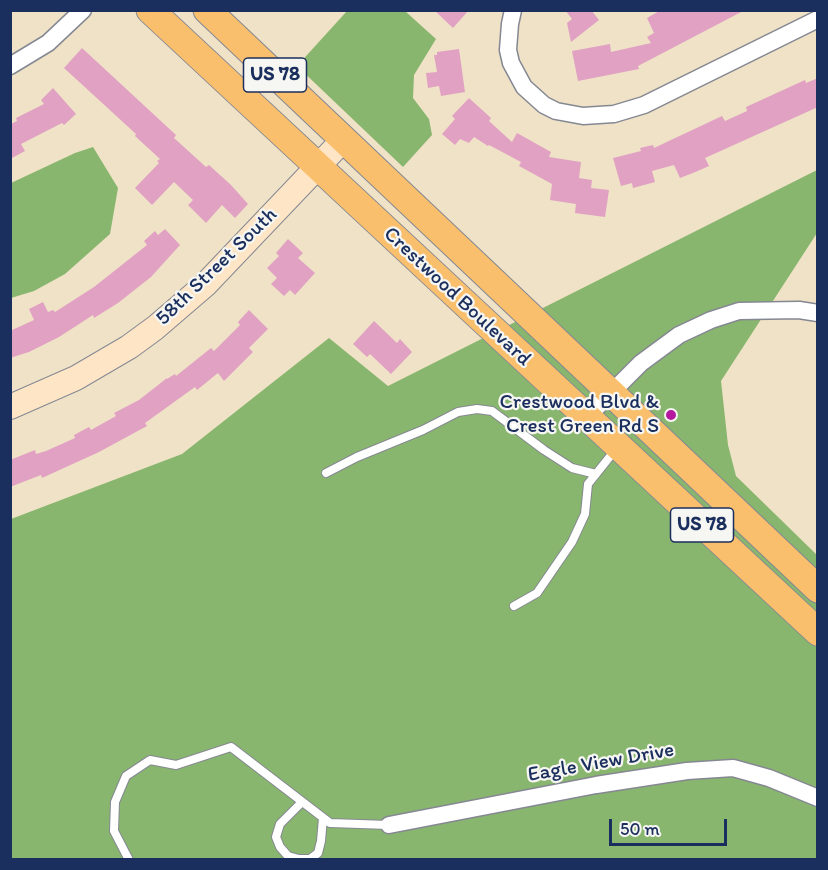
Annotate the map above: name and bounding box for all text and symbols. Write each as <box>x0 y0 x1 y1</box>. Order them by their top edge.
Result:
road number: US 78 <box>244 58 306 92</box>
street label: 58th Street South <box>151 203 283 331</box>
street label: Crestwood Boulevard <box>378 222 536 372</box>
place label: Crestwood Blvd & Crest Green Rd S <box>500 390 659 440</box>
marker: Crestwood Blvd & Crest Green Rd S <box>664 408 678 422</box>
road number: US 78 <box>670 508 734 542</box>
street label: Eagle View Drive <box>526 738 676 788</box>
scale bar <box>612 807 730 845</box>
text: 50 m <box>620 818 660 840</box>

